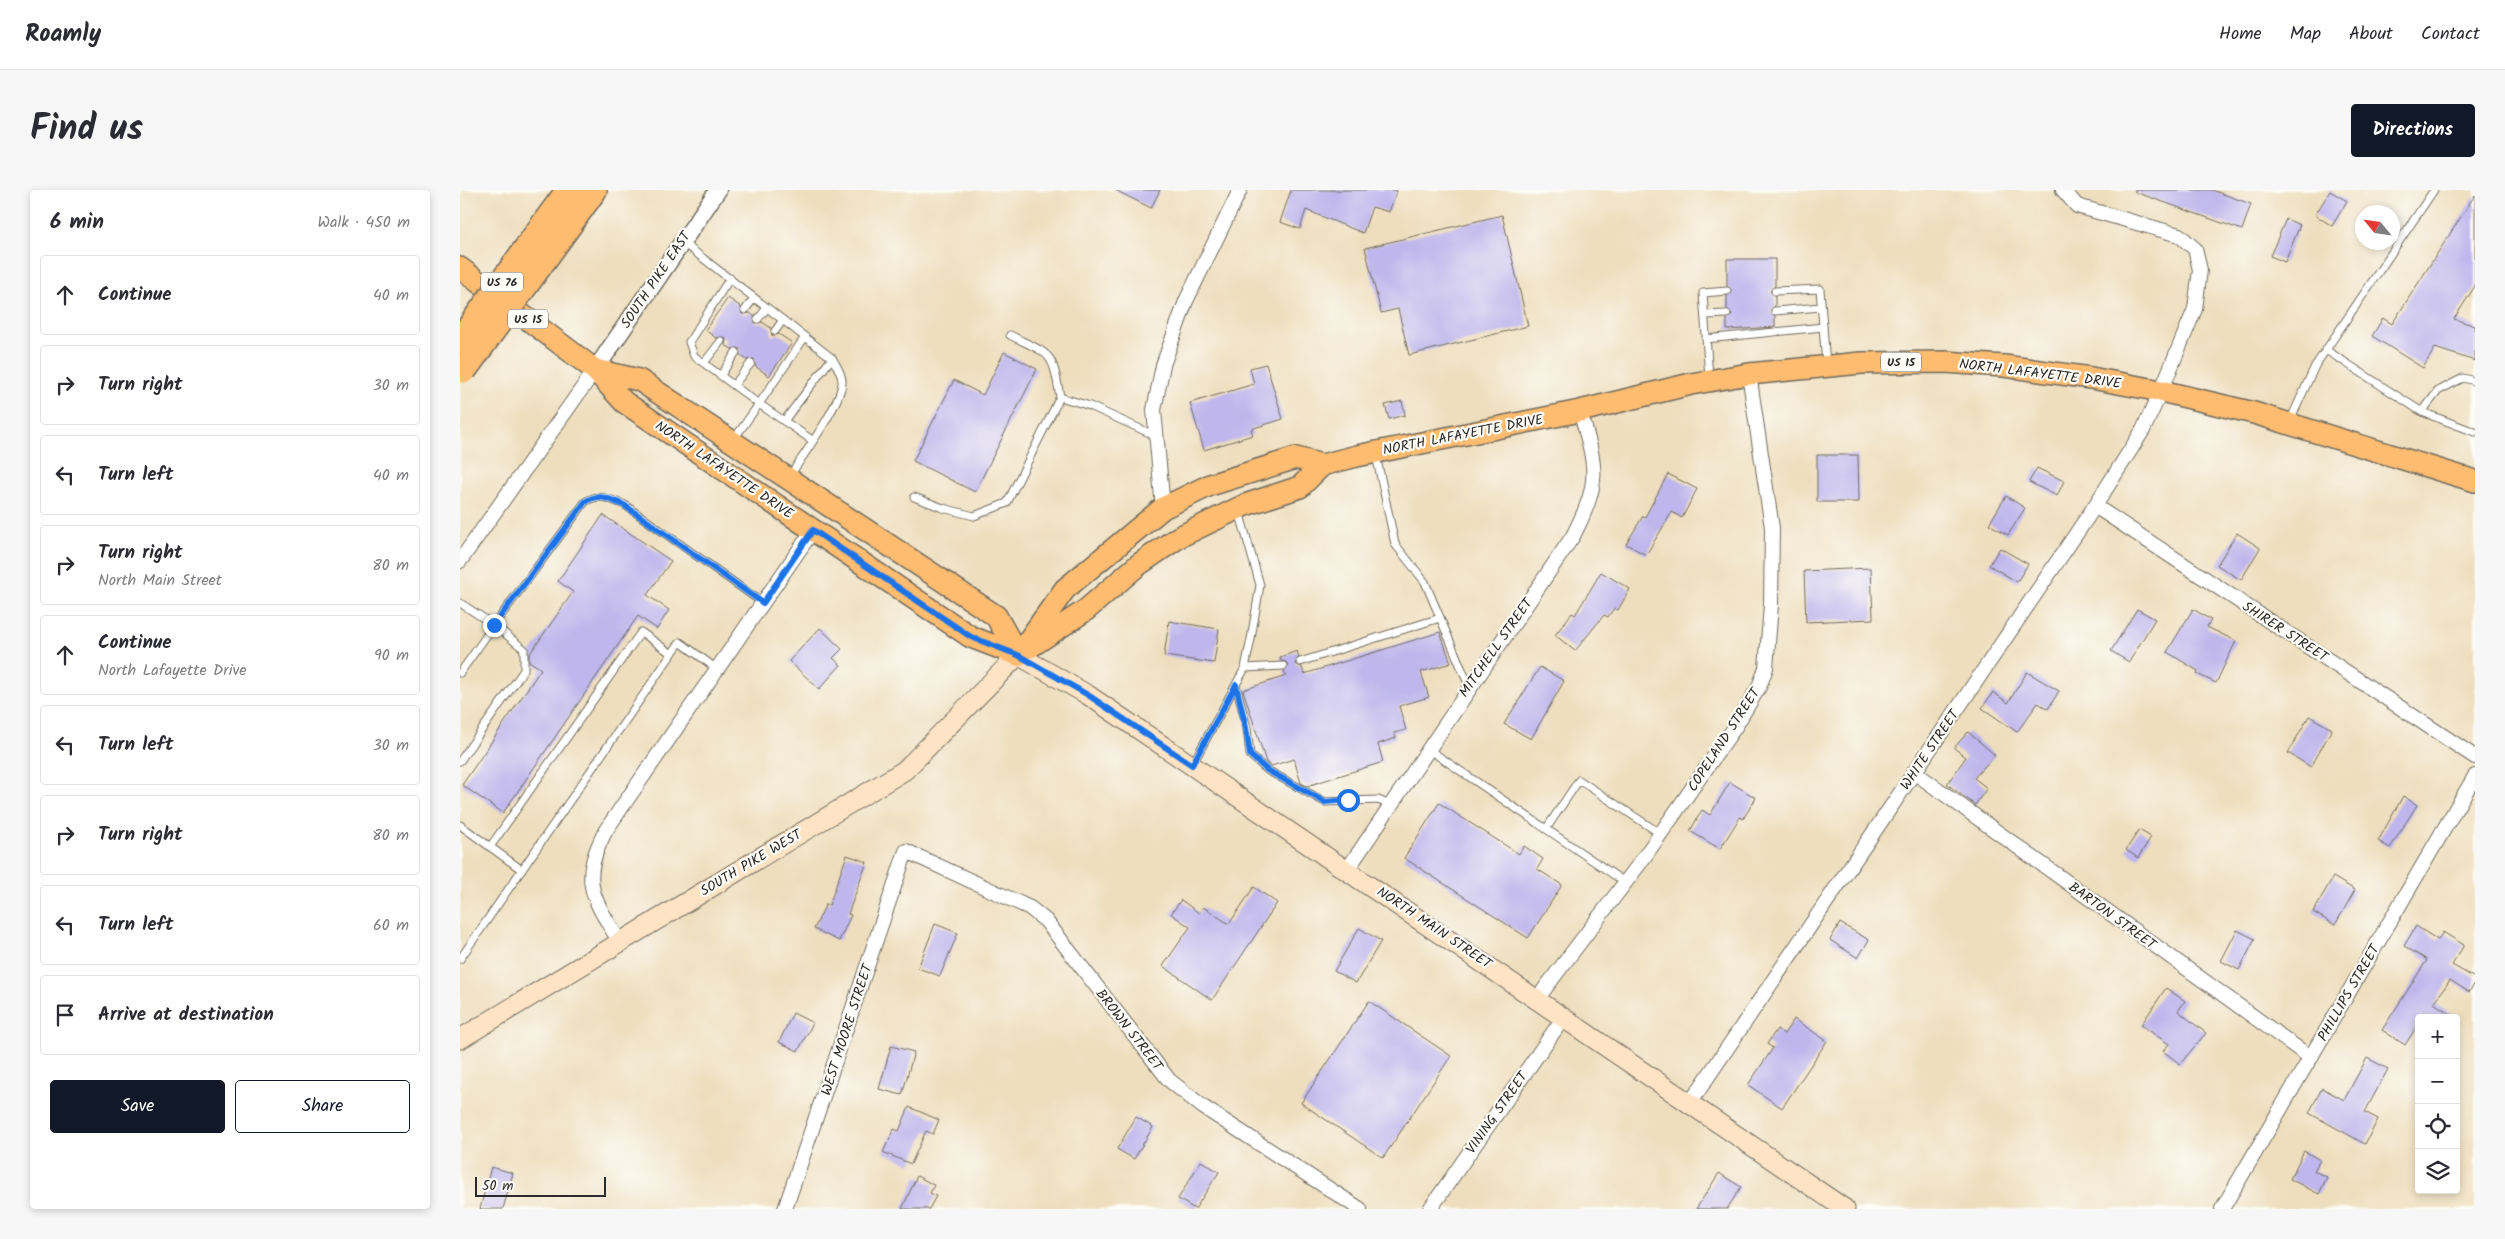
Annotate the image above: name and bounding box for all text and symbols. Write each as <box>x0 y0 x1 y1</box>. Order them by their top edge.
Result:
text: Roamly <box>25 15 101 54</box>
text: Home <box>2219 20 2262 49</box>
text: Map <box>2290 20 2321 49</box>
text: About <box>2349 20 2393 49</box>
text: Contact <box>2421 20 2480 49</box>
text: Find us <box>30 102 143 158</box>
button: Directions <box>2351 104 2475 157</box>
north arrow <box>2355 205 2400 250</box>
text: 6 min <box>50 206 104 239</box>
text: Walk · 450 m <box>317 210 410 235</box>
street label: SOUTH PIKE EAST <box>615 226 697 333</box>
road number: US 76 <box>481 272 523 291</box>
text: Continue <box>98 280 171 310</box>
icon: ahead <box>51 281 79 309</box>
text: 40 m <box>373 283 409 308</box>
road number: US 15 <box>508 310 548 328</box>
road number: US 15 <box>1881 352 1921 372</box>
street label: NORTH LAFAYETTE DRIVE <box>1958 353 2123 395</box>
text: Turn right <box>98 370 183 400</box>
icon: right <box>51 371 79 399</box>
text: 30 m <box>373 373 409 398</box>
street label: NORTH LAFAYETTE DRIVE <box>1381 409 1546 461</box>
street label: NORTH LAFAYETTE DRIVE <box>650 415 798 525</box>
text: Turn left <box>98 460 173 490</box>
icon: left <box>51 461 79 489</box>
text: 40 m <box>373 463 409 488</box>
text: Turn right <box>98 538 183 568</box>
icon: right <box>51 551 79 579</box>
text: 80 m <box>372 553 409 578</box>
text: North Main Street <box>98 568 222 593</box>
street label: MITCHELL STREET <box>1454 593 1539 702</box>
street label: SHIRER STREET <box>2238 596 2333 669</box>
route end <box>483 614 506 637</box>
text: Continue <box>98 628 171 658</box>
icon: ahead <box>51 641 79 669</box>
text: 90 m <box>374 643 409 668</box>
text: North Lafayette Drive <box>98 658 246 683</box>
street label: COPELAND STREET <box>1682 682 1767 796</box>
street label: WHITE STREET <box>1895 704 1966 795</box>
text: Turn left <box>98 730 173 760</box>
icon: left <box>51 731 79 759</box>
text: 30 m <box>373 733 409 758</box>
route start <box>1337 789 1360 812</box>
text: Turn right <box>98 820 183 850</box>
icon: right <box>51 821 79 849</box>
text: 80 m <box>372 823 409 848</box>
street label: SOUTH PIKE WEST <box>696 823 807 902</box>
street label: BARTON STREET <box>2064 877 2162 956</box>
street label: NORTH MAIN STREET <box>1372 881 1497 976</box>
text: Turn left <box>98 910 173 940</box>
icon: left <box>51 911 79 939</box>
text: 60 m <box>373 913 409 938</box>
street label: PHILLIPS STREET <box>2312 939 2386 1046</box>
street label: WEST MOORE STREET <box>815 960 879 1098</box>
street label: BROWN STREET <box>1090 984 1169 1077</box>
text: Arrive at destination <box>98 1000 274 1030</box>
icon: arrive <box>51 1001 79 1029</box>
map controls <box>2415 1014 2460 1194</box>
button: + <box>2415 1014 2460 1059</box>
button: − <box>2415 1059 2460 1104</box>
street label: VINING STREET <box>1460 1066 1534 1159</box>
button: Save <box>50 1080 225 1133</box>
button: Share <box>235 1080 410 1133</box>
button: locate <box>2415 1104 2460 1149</box>
button: layers <box>2415 1149 2460 1194</box>
scale bar <box>475 1174 606 1197</box>
text: 50 m <box>482 1175 513 1197</box>

